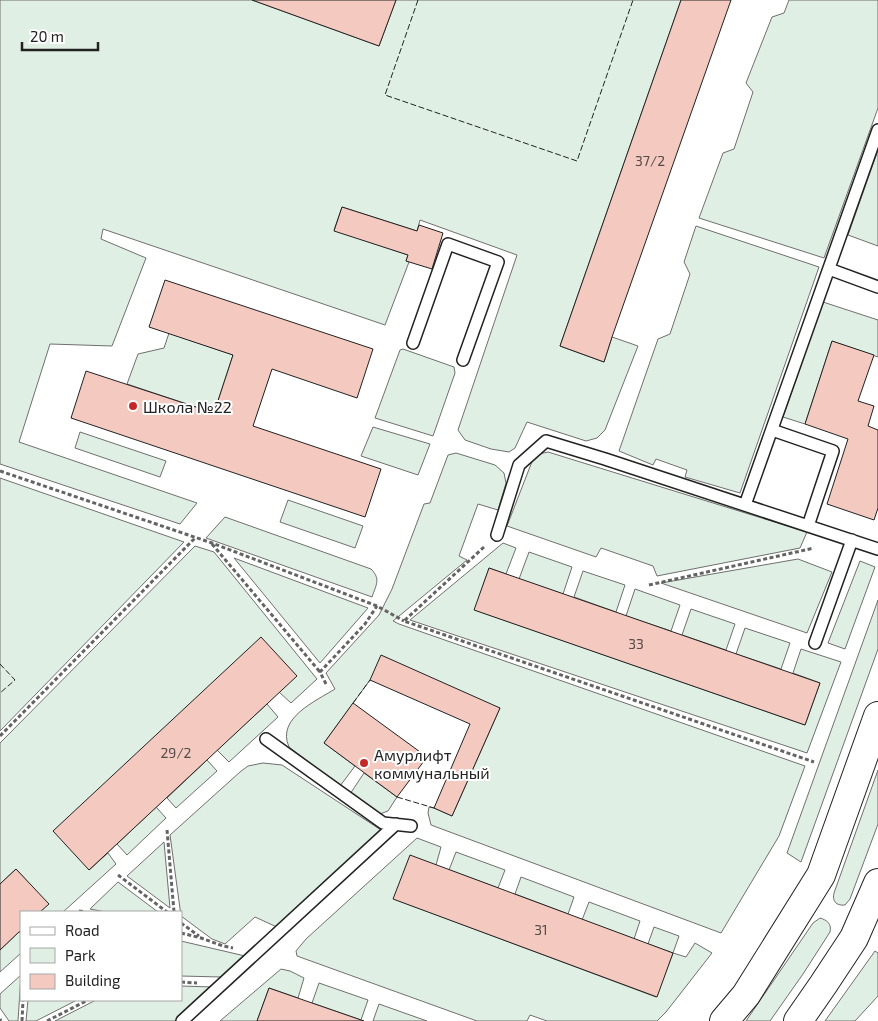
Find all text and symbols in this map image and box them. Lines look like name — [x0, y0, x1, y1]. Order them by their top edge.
scale bar — [22, 20, 99, 52]
text: 20 m — [30, 27, 64, 45]
house number: 37/2 — [635, 152, 665, 169]
place label: Школа №22 — [143, 397, 232, 416]
marker: Школа №22 — [127, 400, 139, 412]
house number: 33 — [628, 635, 644, 652]
house number: 29/2 — [161, 744, 192, 761]
place label: Амурлифт коммунальный — [374, 745, 490, 783]
marker: Амурлифт коммунальный — [358, 757, 370, 769]
legend — [20, 911, 182, 1001]
text: Road — [65, 921, 100, 939]
house number: 31 — [534, 921, 548, 938]
text: Park — [65, 946, 96, 964]
text: Building — [65, 971, 121, 989]

